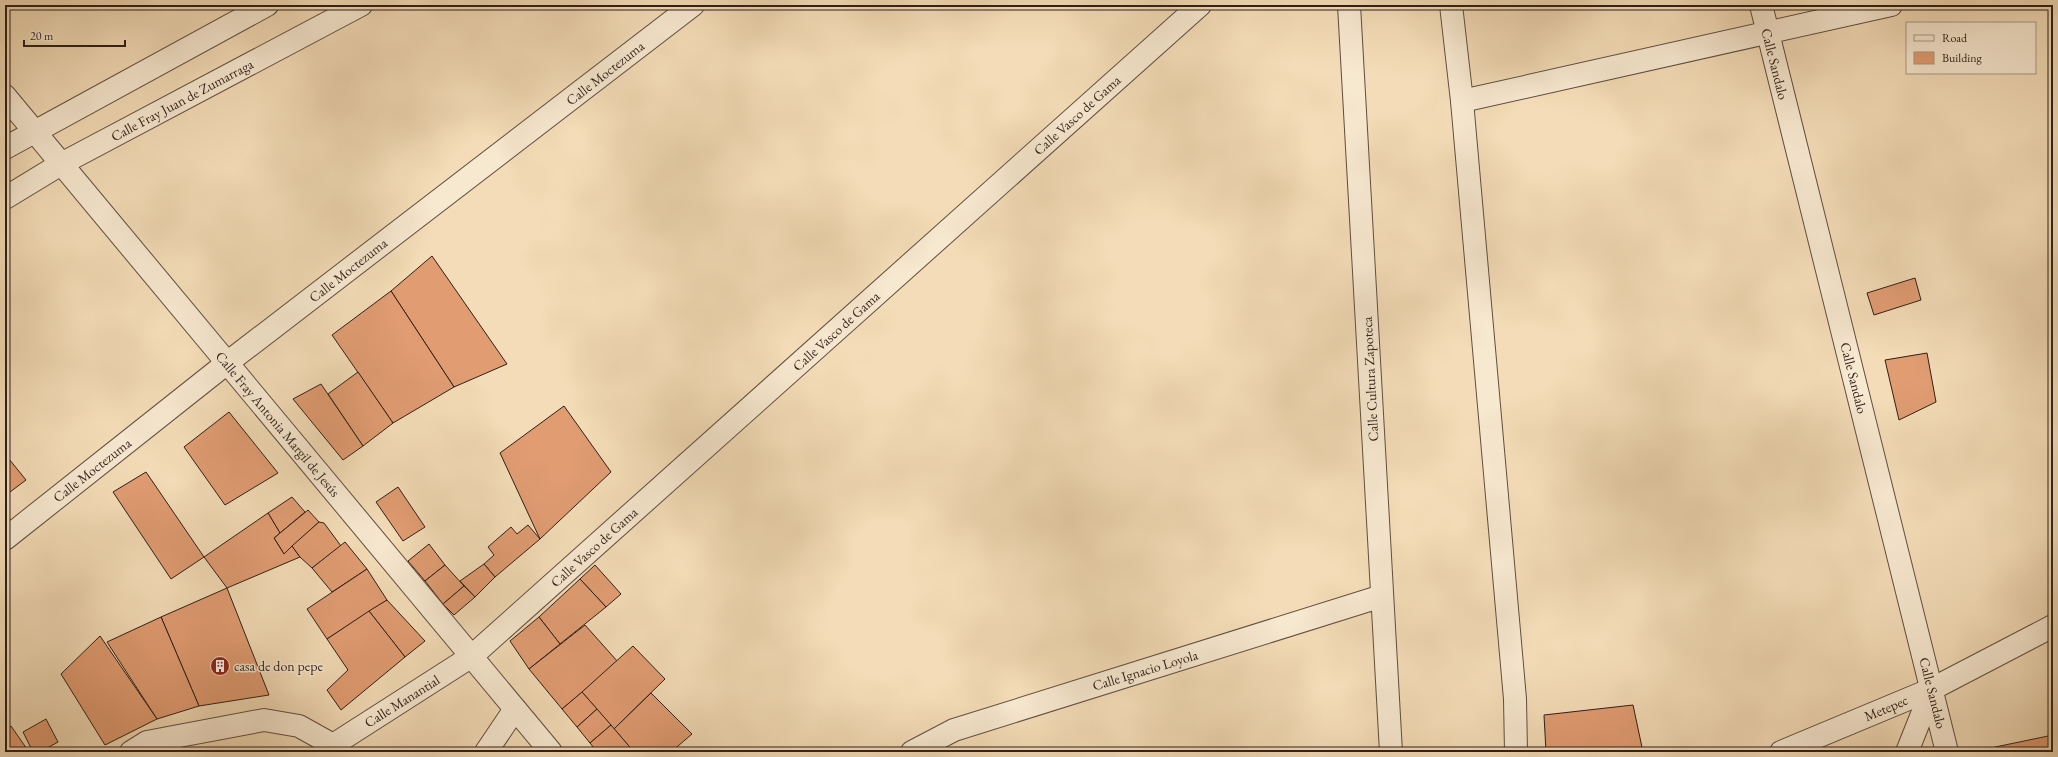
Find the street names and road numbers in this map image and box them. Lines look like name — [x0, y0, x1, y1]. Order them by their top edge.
street label: Calle Sandalo — [1757, 26, 1793, 102]
street label: Calle Moctezuma — [562, 37, 648, 109]
street label: Calle Fray Juan de Zumarraga — [108, 55, 257, 145]
street label: Calle Vasco de Gama — [1030, 71, 1125, 159]
street label: Calle Moctezuma — [305, 234, 391, 306]
street label: Calle Vasco de Gama — [789, 287, 884, 375]
street label: Calle Cultura Zapoteca — [1358, 316, 1382, 442]
street label: Calle Sandalo — [1836, 340, 1872, 416]
street label: Calle Fray Antonia Margil de Jesús — [212, 348, 345, 501]
street label: Calle Moctezuma — [49, 434, 135, 506]
street label: Calle Vasco de Gama — [547, 503, 642, 591]
street label: Calle Ignacio Loyola — [1090, 645, 1200, 695]
street label: Calle Sandalo — [1915, 655, 1951, 731]
street label: Calle Manantial — [361, 670, 444, 731]
street label: Metepec — [1861, 691, 1911, 725]

